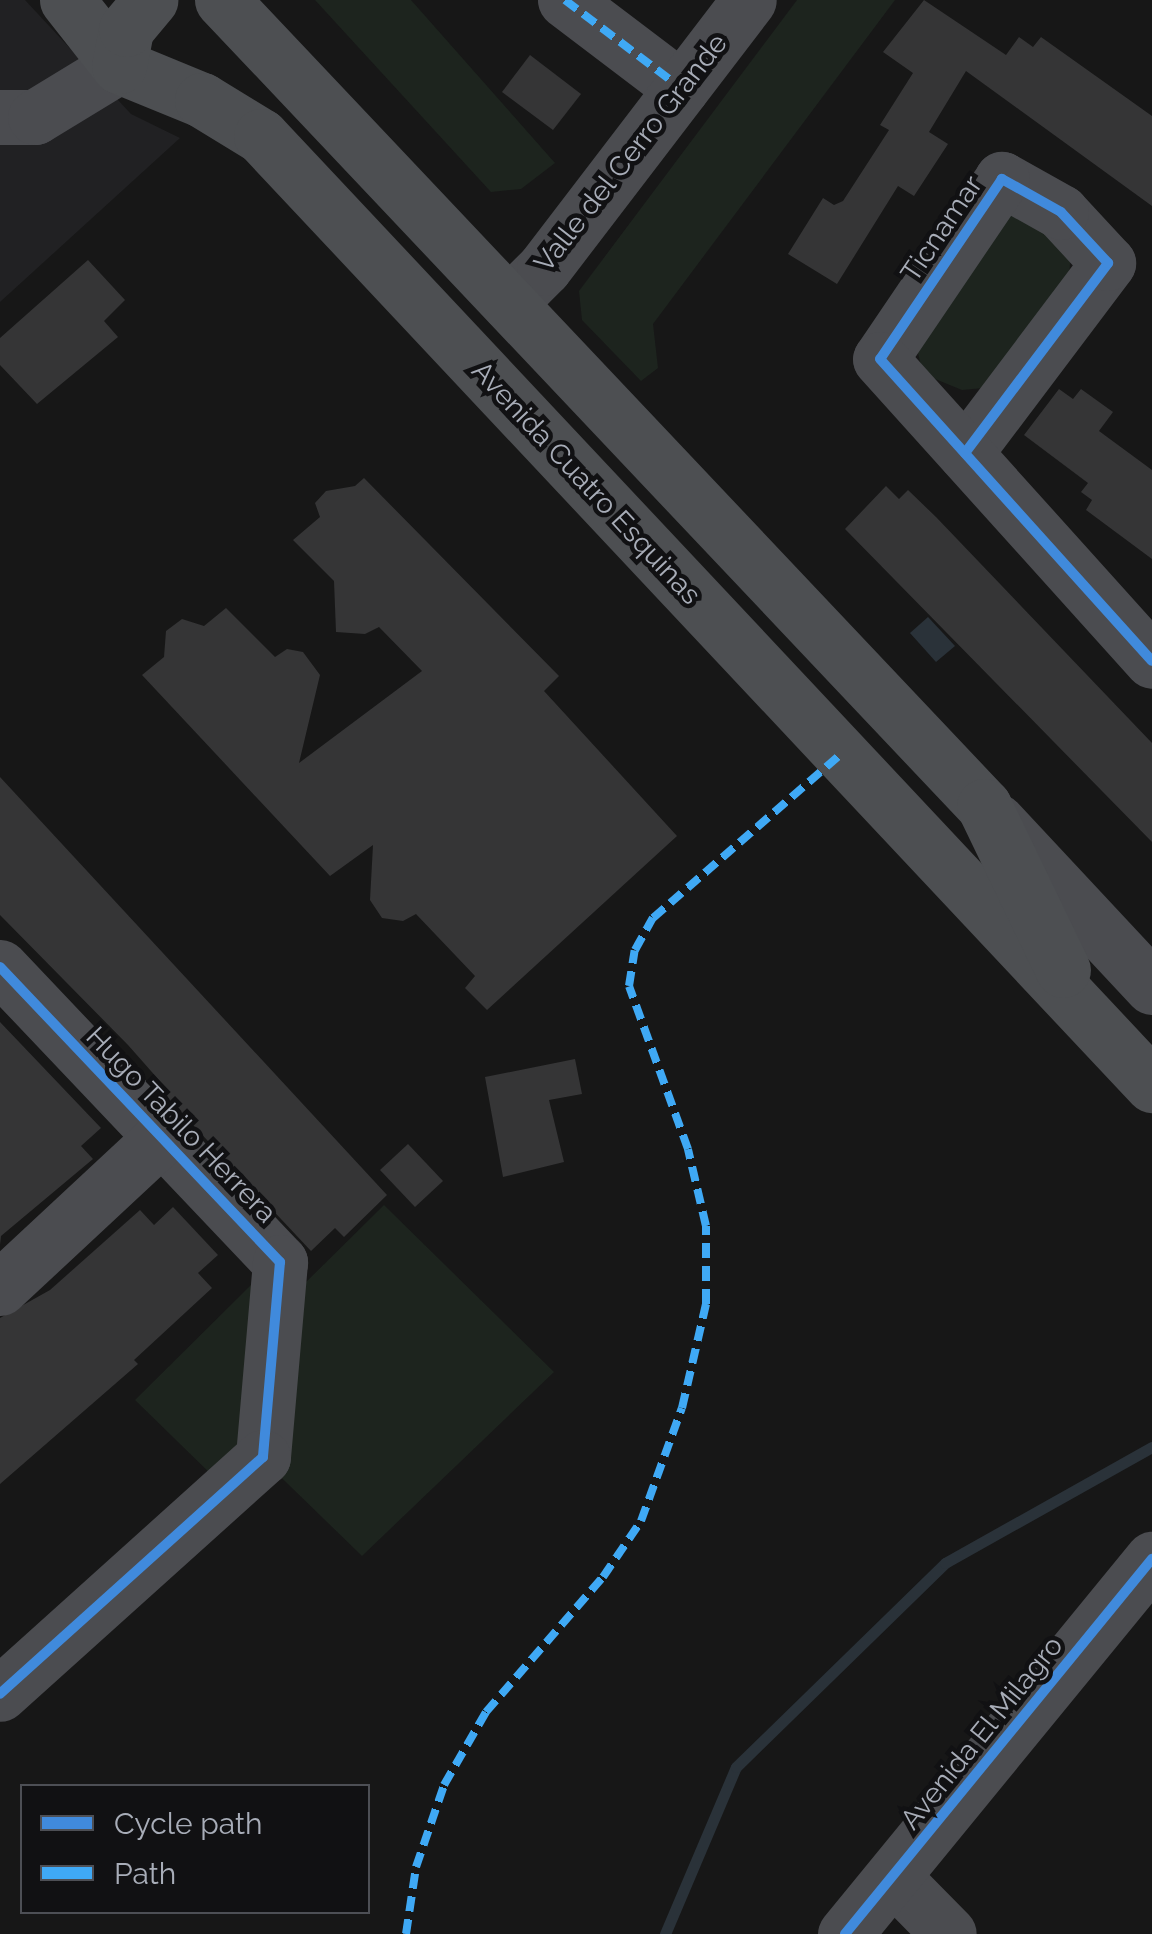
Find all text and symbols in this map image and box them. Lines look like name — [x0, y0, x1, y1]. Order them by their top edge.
street label: Valle del Cerro Grande — [527, 27, 735, 279]
street label: Ticnamar — [894, 169, 990, 289]
street label: Avenida Cuatro Esquinas — [464, 354, 708, 612]
street label: Hugo Tabilo Herrera — [79, 1020, 283, 1230]
street label: Avenida El Milagro — [893, 1629, 1071, 1837]
legend — [20, 1784, 370, 1914]
text: Cycle path — [114, 1806, 262, 1841]
text: Path — [114, 1856, 176, 1891]

